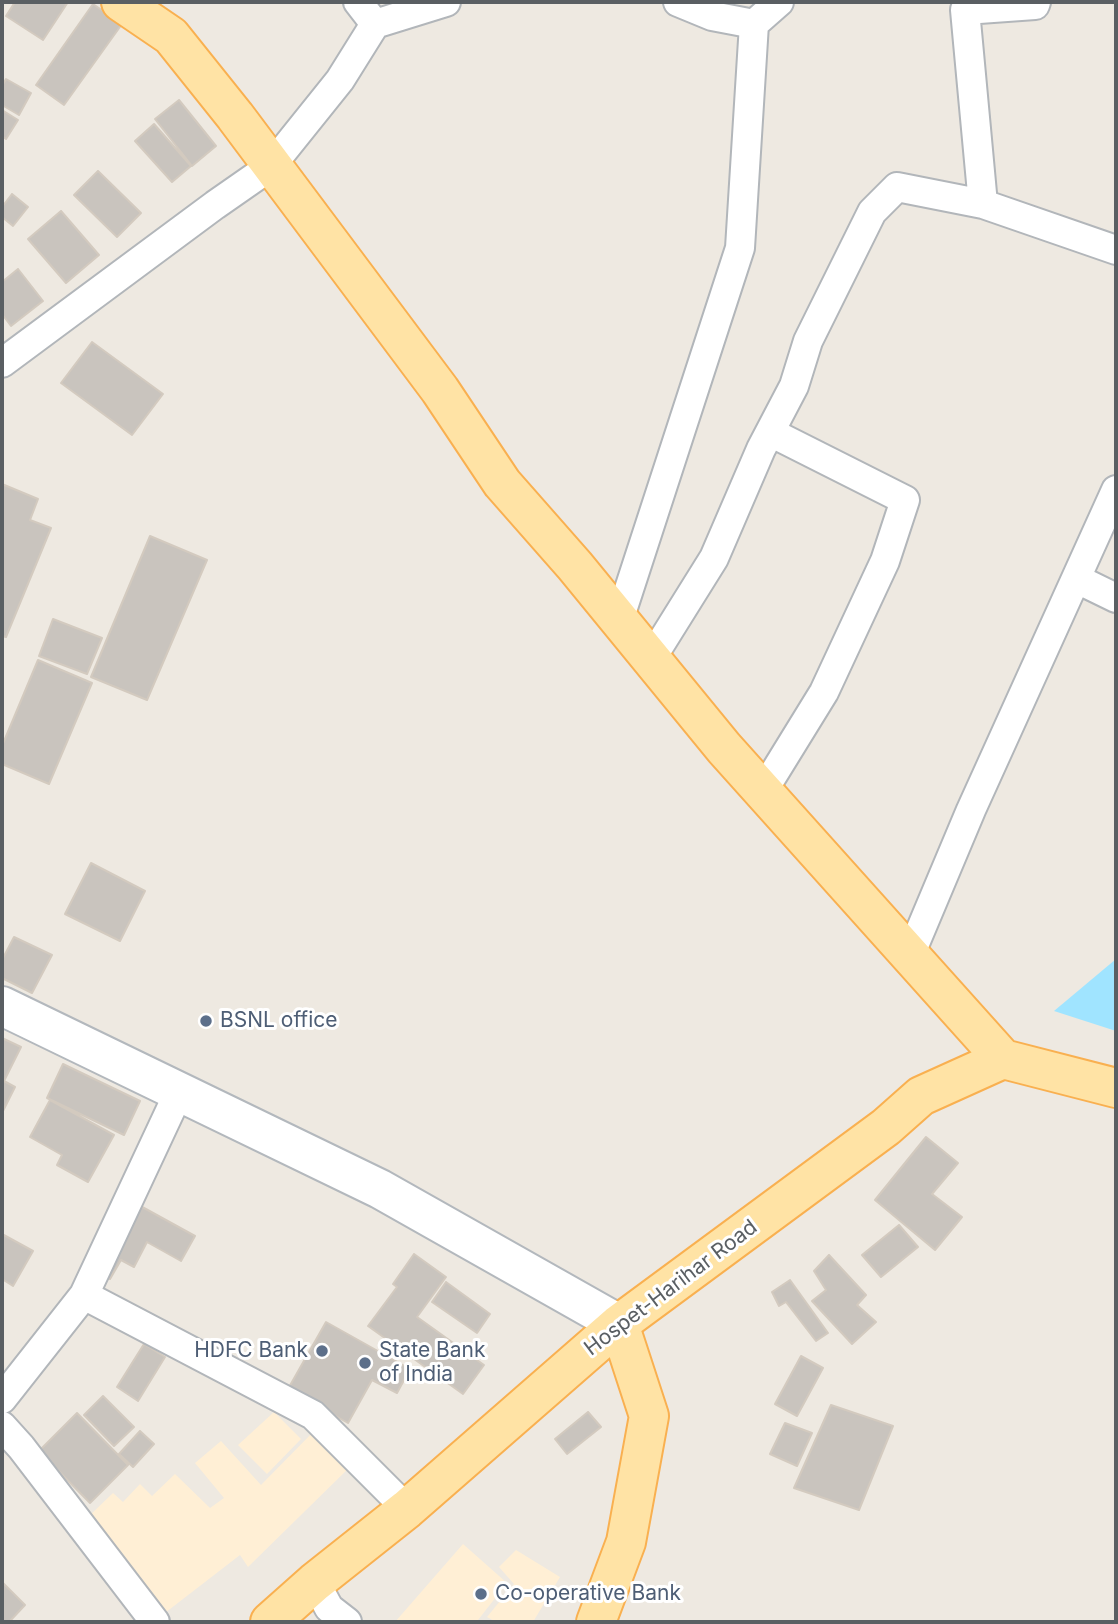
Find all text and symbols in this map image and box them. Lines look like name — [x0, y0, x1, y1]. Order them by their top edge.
place label: BSNL office — [220, 1008, 337, 1034]
marker: BSNL office — [198, 1013, 214, 1029]
street label: Hospet-Harihar Road — [580, 1215, 762, 1361]
place label: HDFC Bank — [194, 1338, 308, 1364]
place label: State Bank of India — [379, 1338, 486, 1388]
marker: HDFC Bank — [314, 1343, 330, 1359]
marker: State Bank of India — [357, 1355, 373, 1371]
place label: Co-operative Bank — [495, 1581, 681, 1607]
marker: Co-operative Bank — [473, 1586, 489, 1602]

